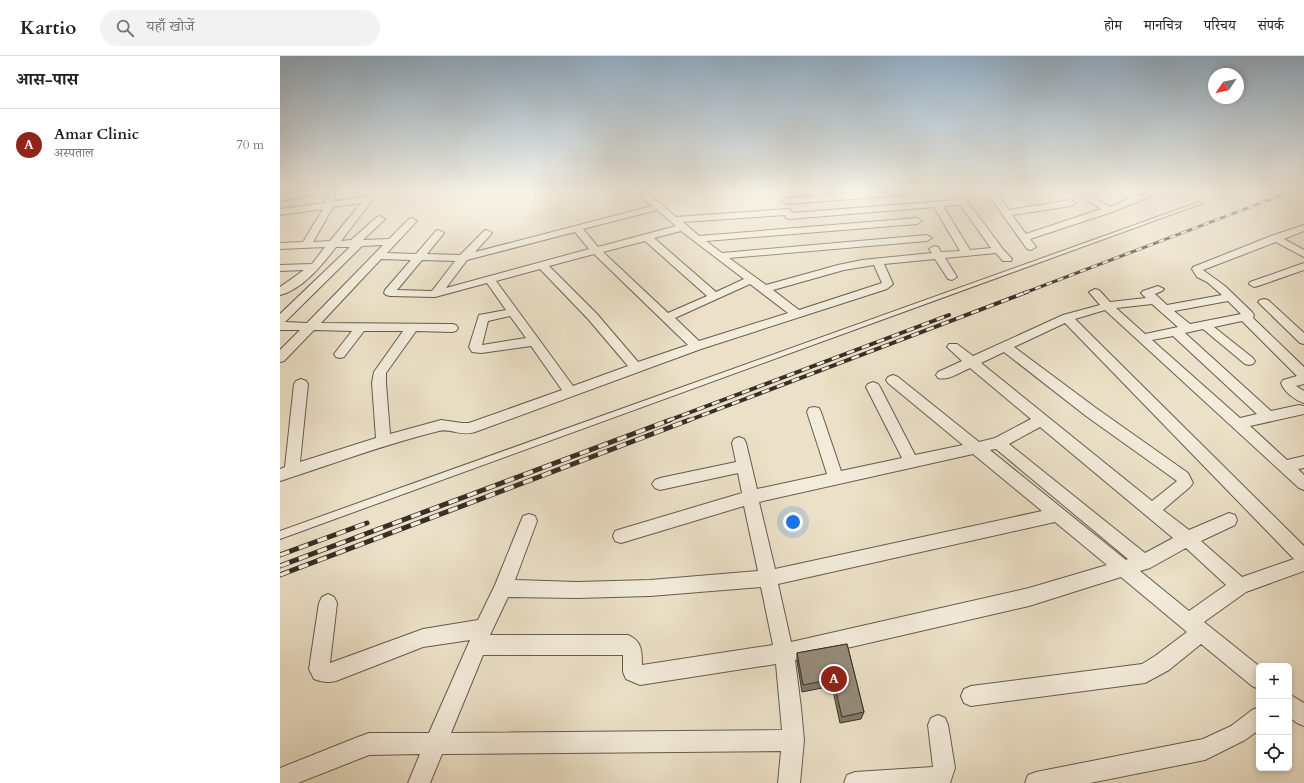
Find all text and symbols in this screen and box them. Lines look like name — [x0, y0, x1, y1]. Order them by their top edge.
search box — [100, 10, 380, 46]
text: Kartio — [20, 15, 76, 41]
text: यहाँ खोजें — [146, 16, 194, 36]
text: होम — [1104, 16, 1122, 35]
text: मानचित्र — [1144, 16, 1182, 35]
text: परिचय — [1204, 16, 1236, 35]
text: संपर्क — [1258, 16, 1284, 35]
icon: search — [114, 17, 136, 39]
text: आस-पास — [16, 68, 78, 91]
north arrow — [1208, 68, 1244, 104]
text: Amar Clinic — [54, 124, 139, 144]
text: A — [24, 136, 34, 154]
text: 70 m — [236, 136, 264, 154]
text: अस्पताल — [54, 144, 94, 162]
your location — [783, 512, 803, 532]
map controls — [1256, 663, 1292, 771]
button: + — [1256, 663, 1292, 699]
pin: A — [821, 664, 847, 694]
button: − — [1256, 699, 1292, 735]
button: locate — [1256, 735, 1292, 771]

